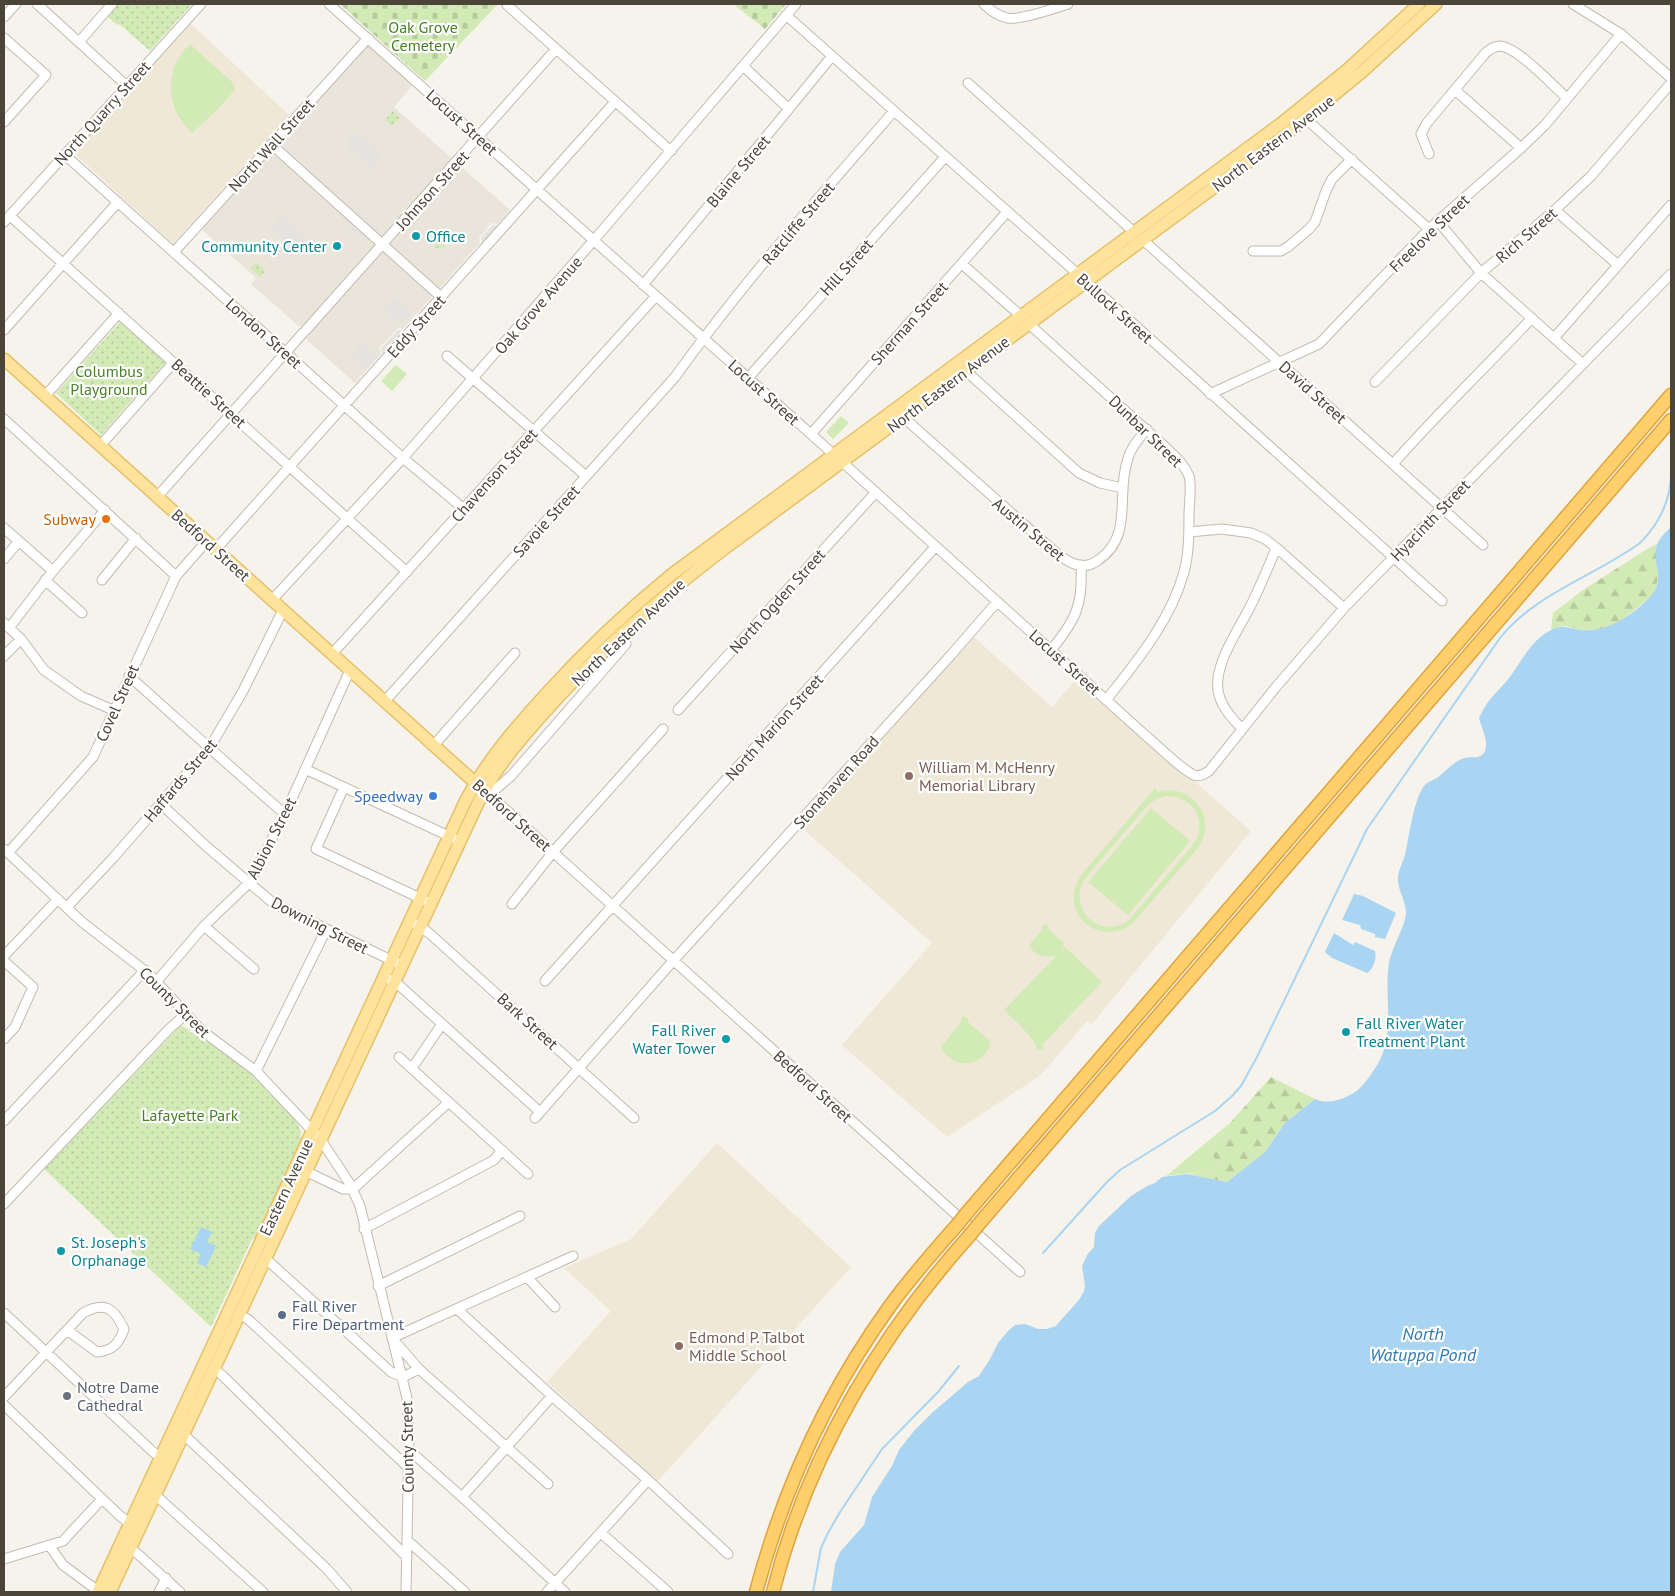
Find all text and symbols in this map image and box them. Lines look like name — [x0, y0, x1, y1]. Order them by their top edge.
park label: Oak Grove Cemetery — [388, 17, 458, 55]
street label: North Quarry Street — [50, 56, 155, 170]
street label: Locust Street — [422, 85, 502, 160]
street label: North Eastern Avenue — [1208, 90, 1338, 196]
street label: North Wall Street — [224, 94, 318, 196]
street label: Blaine Street — [702, 130, 774, 211]
street label: Johnson Street — [390, 146, 473, 235]
street label: Ratcliffe Street — [758, 177, 839, 269]
street label: Freelove Street — [1385, 189, 1474, 276]
street label: Rich Street — [1491, 203, 1561, 267]
place label: Office — [426, 226, 466, 246]
marker: Office — [410, 230, 422, 242]
street label: Hill Street — [815, 234, 877, 300]
place label: Community Center — [201, 236, 328, 256]
marker: Community Center — [331, 240, 343, 252]
street label: Oak Grove Avenue — [490, 252, 586, 358]
street label: Bullock Street — [1073, 269, 1158, 348]
street label: Sherman Street — [866, 277, 952, 369]
street label: Eddy Street — [383, 290, 450, 362]
street label: London Street — [222, 294, 307, 373]
street label: North Eastern Avenue — [883, 331, 1013, 437]
street label: Beattie Street — [167, 354, 251, 432]
street label: Locust Street — [724, 355, 804, 430]
street label: David Street — [1275, 356, 1351, 428]
park label: Columbus Playground — [70, 361, 148, 399]
street label: Dunbar Street — [1105, 391, 1188, 472]
street label: Chavenson Street — [447, 424, 542, 526]
street label: Hyacinth Street — [1386, 475, 1474, 565]
street label: Savoie Street — [508, 480, 584, 561]
street label: Austin Street — [989, 493, 1070, 565]
street label: Bedford Street — [168, 505, 255, 586]
place label: Subway — [43, 509, 97, 529]
marker: Subway — [100, 513, 112, 525]
street label: North Ogden Street — [725, 544, 830, 657]
street label: North Eastern Avenue — [567, 574, 689, 690]
street label: Locust Street — [1025, 625, 1105, 700]
street label: Covel Street — [91, 661, 143, 745]
street label: North Marion Street — [721, 669, 827, 784]
street label: Stonehaven Road — [789, 731, 883, 833]
street label: Haffards Street — [139, 734, 221, 826]
place label: William M. McHenry Memorial Library — [919, 757, 1055, 795]
marker: William M. McHenry Memorial Library — [903, 770, 915, 782]
street label: Bedford Street — [469, 775, 556, 856]
place label: Speedway — [354, 786, 424, 806]
marker: Speedway — [427, 790, 439, 802]
street label: Albion Street — [242, 793, 300, 882]
street label: Downing Street — [268, 892, 372, 958]
street label: County Street — [135, 962, 215, 1042]
street label: Bark Street — [493, 988, 563, 1054]
place label: Fall River Water Treatment Plant — [1356, 1013, 1466, 1051]
place label: Fall River Water Tower — [632, 1020, 717, 1058]
marker: Fall River Water Treatment Plant — [1340, 1026, 1352, 1038]
marker: Fall River Water Tower — [720, 1033, 732, 1045]
street label: Bedford Street — [770, 1046, 857, 1127]
park label: Lafayette Park — [142, 1105, 239, 1125]
street label: Eastern Avenue — [255, 1135, 317, 1239]
place label: St. Joseph's Orphanage — [71, 1232, 147, 1270]
marker: St. Joseph's Orphanage — [55, 1245, 67, 1257]
place label: Fall River Fire Department — [292, 1296, 405, 1334]
marker: Fall River Fire Department — [276, 1309, 288, 1321]
water label: North Watuppa Pond — [1370, 1322, 1477, 1366]
place label: Edmond P. Talbot Middle School — [689, 1327, 805, 1365]
marker: Edmond P. Talbot Middle School — [673, 1340, 685, 1352]
place label: Notre Dame Cathedral — [77, 1377, 159, 1415]
marker: Notre Dame Cathedral — [61, 1390, 73, 1402]
street label: County Street — [396, 1400, 418, 1493]

